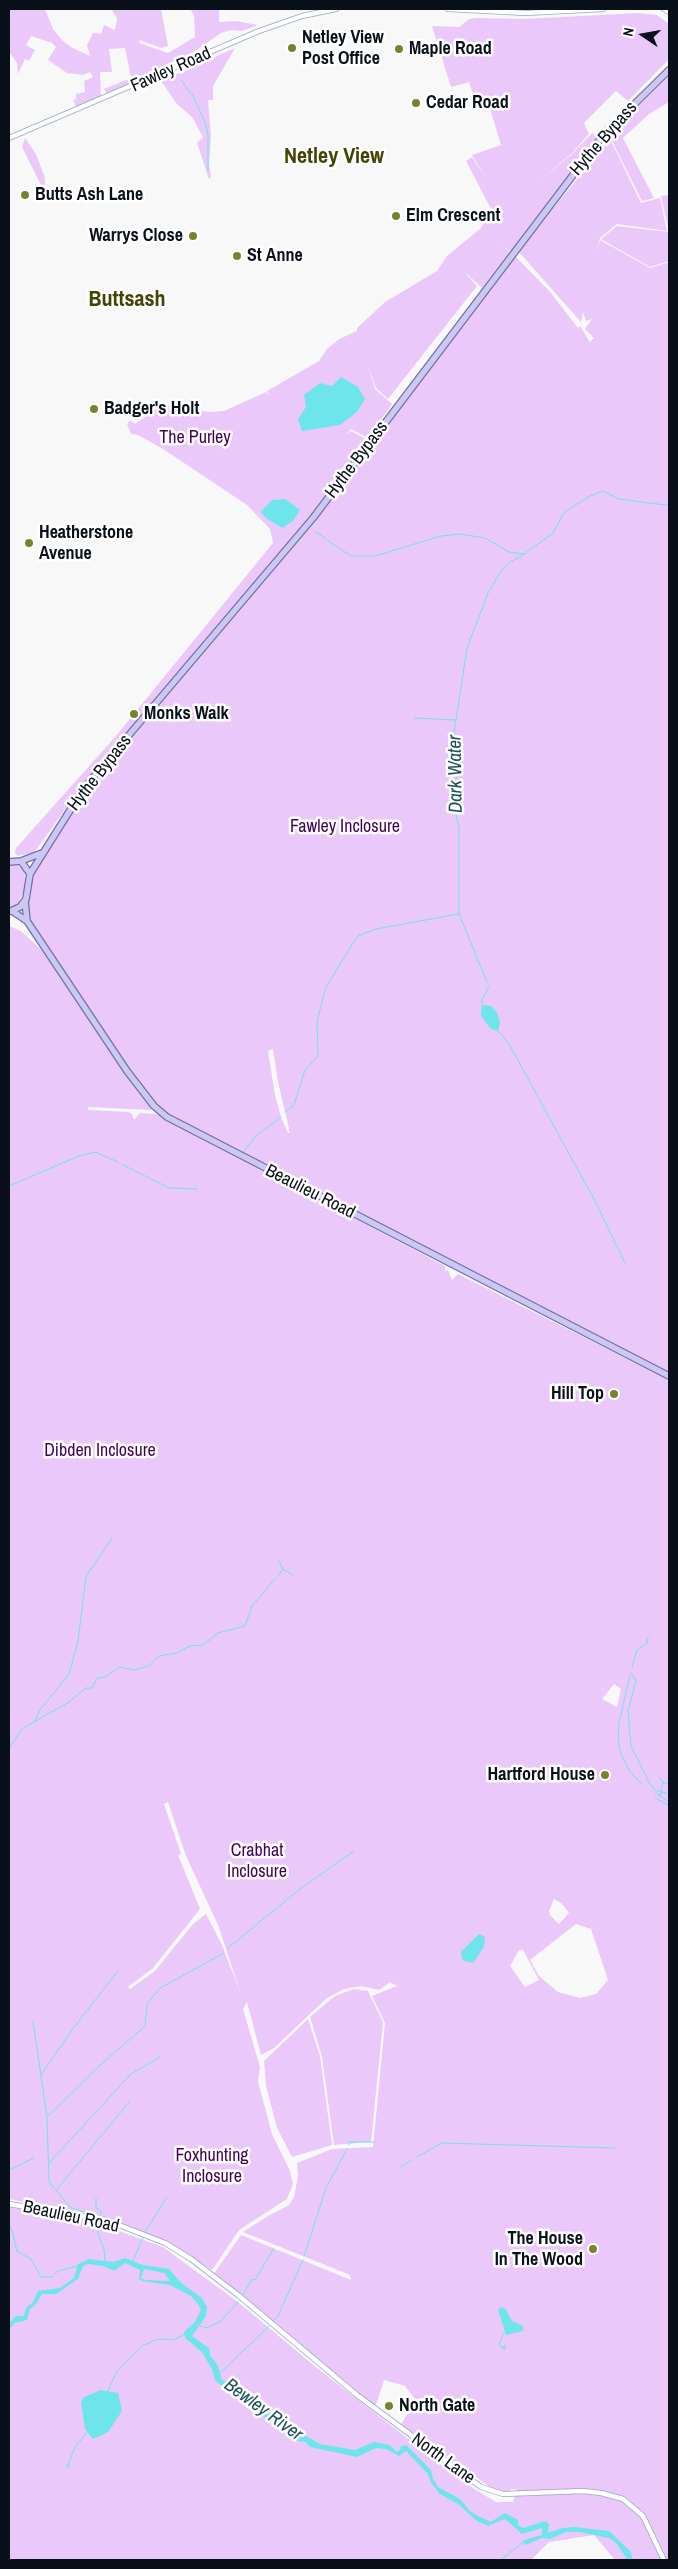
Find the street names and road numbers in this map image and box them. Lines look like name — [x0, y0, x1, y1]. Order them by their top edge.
street label: Fawley Road — [128, 43, 214, 97]
street label: Hythe Bypass — [566, 98, 642, 180]
street label: Hythe Bypass — [321, 417, 393, 503]
street label: Hythe Bypass — [63, 730, 137, 816]
street label: Beaulieu Road — [262, 1160, 358, 1224]
street label: Beaulieu Road — [21, 2196, 121, 2238]
street label: North Lane — [407, 2429, 479, 2489]

